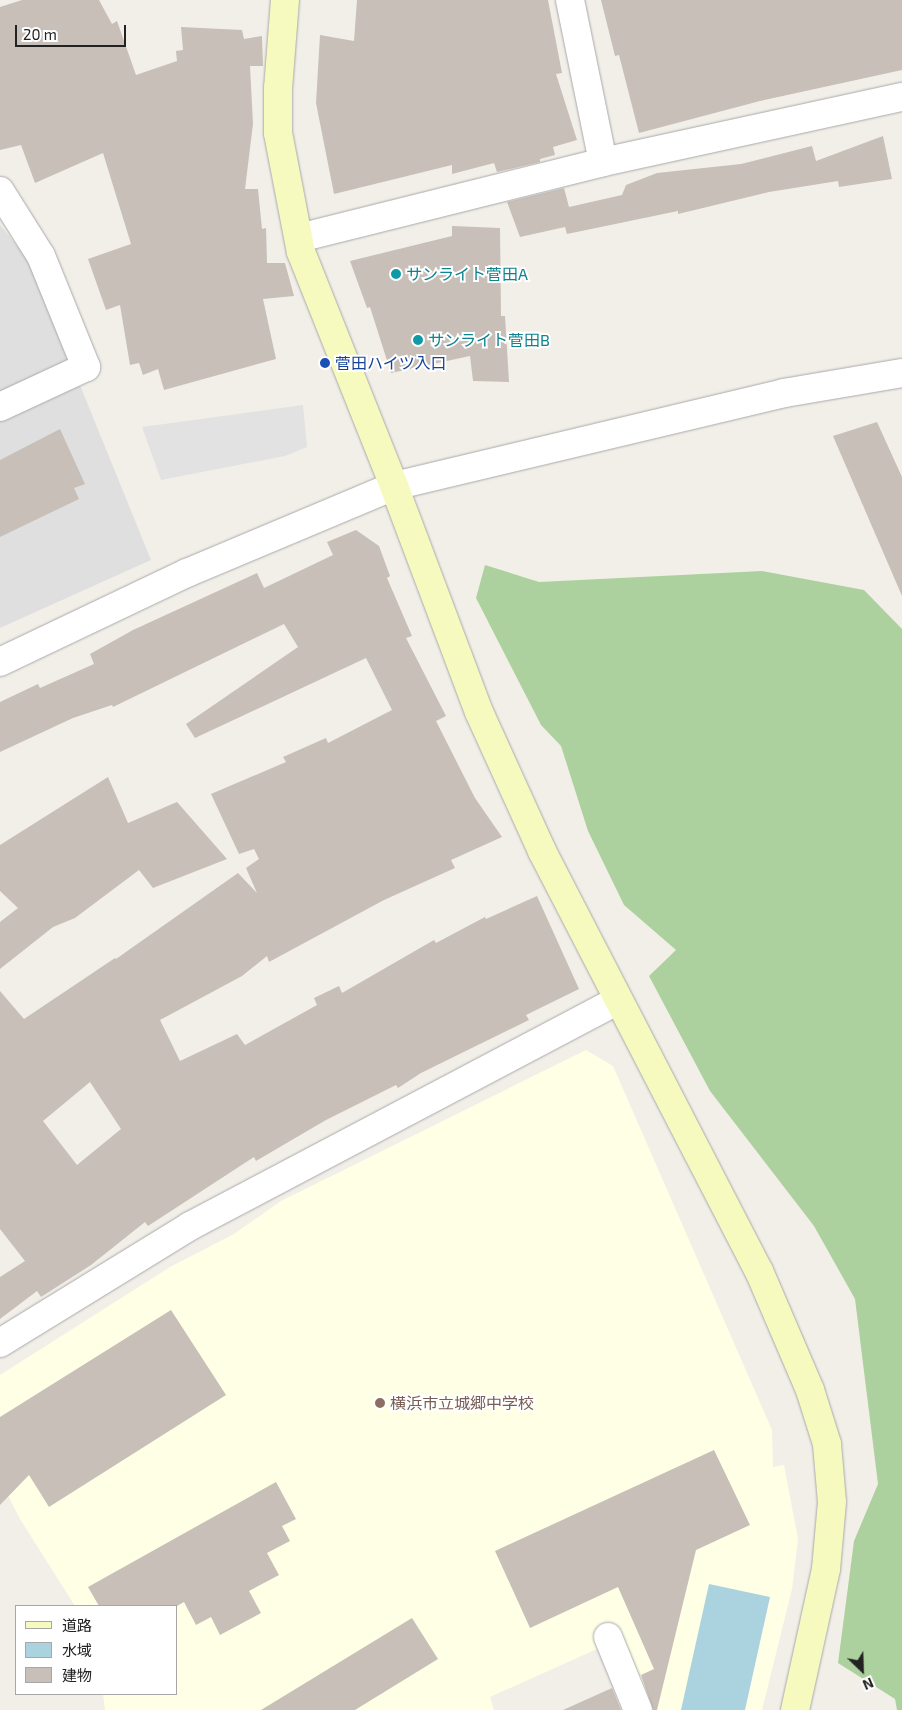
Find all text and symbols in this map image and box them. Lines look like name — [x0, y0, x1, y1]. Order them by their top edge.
scale bar — [18, 15, 129, 47]
text: 20 m — [23, 25, 57, 43]
place label: サンライト菅田A — [406, 264, 528, 284]
marker: サンライト菅田A — [390, 268, 402, 280]
place label: サンライト菅田B — [428, 330, 550, 350]
marker: サンライト菅田B — [412, 334, 424, 346]
place label: 菅田ハイツ入口 — [335, 353, 447, 373]
marker: 菅田ハイツ入口 — [319, 357, 331, 369]
place label: 横浜市立城郷中学校 — [390, 1393, 534, 1413]
marker: 横浜市立城郷中学校 — [374, 1397, 386, 1409]
legend — [15, 1605, 178, 1695]
text: 道路 — [62, 1616, 92, 1634]
text: 水域 — [62, 1641, 92, 1659]
north arrow — [837, 1645, 887, 1695]
text: 建物 — [62, 1666, 92, 1684]
text: N — [860, 1674, 876, 1694]

